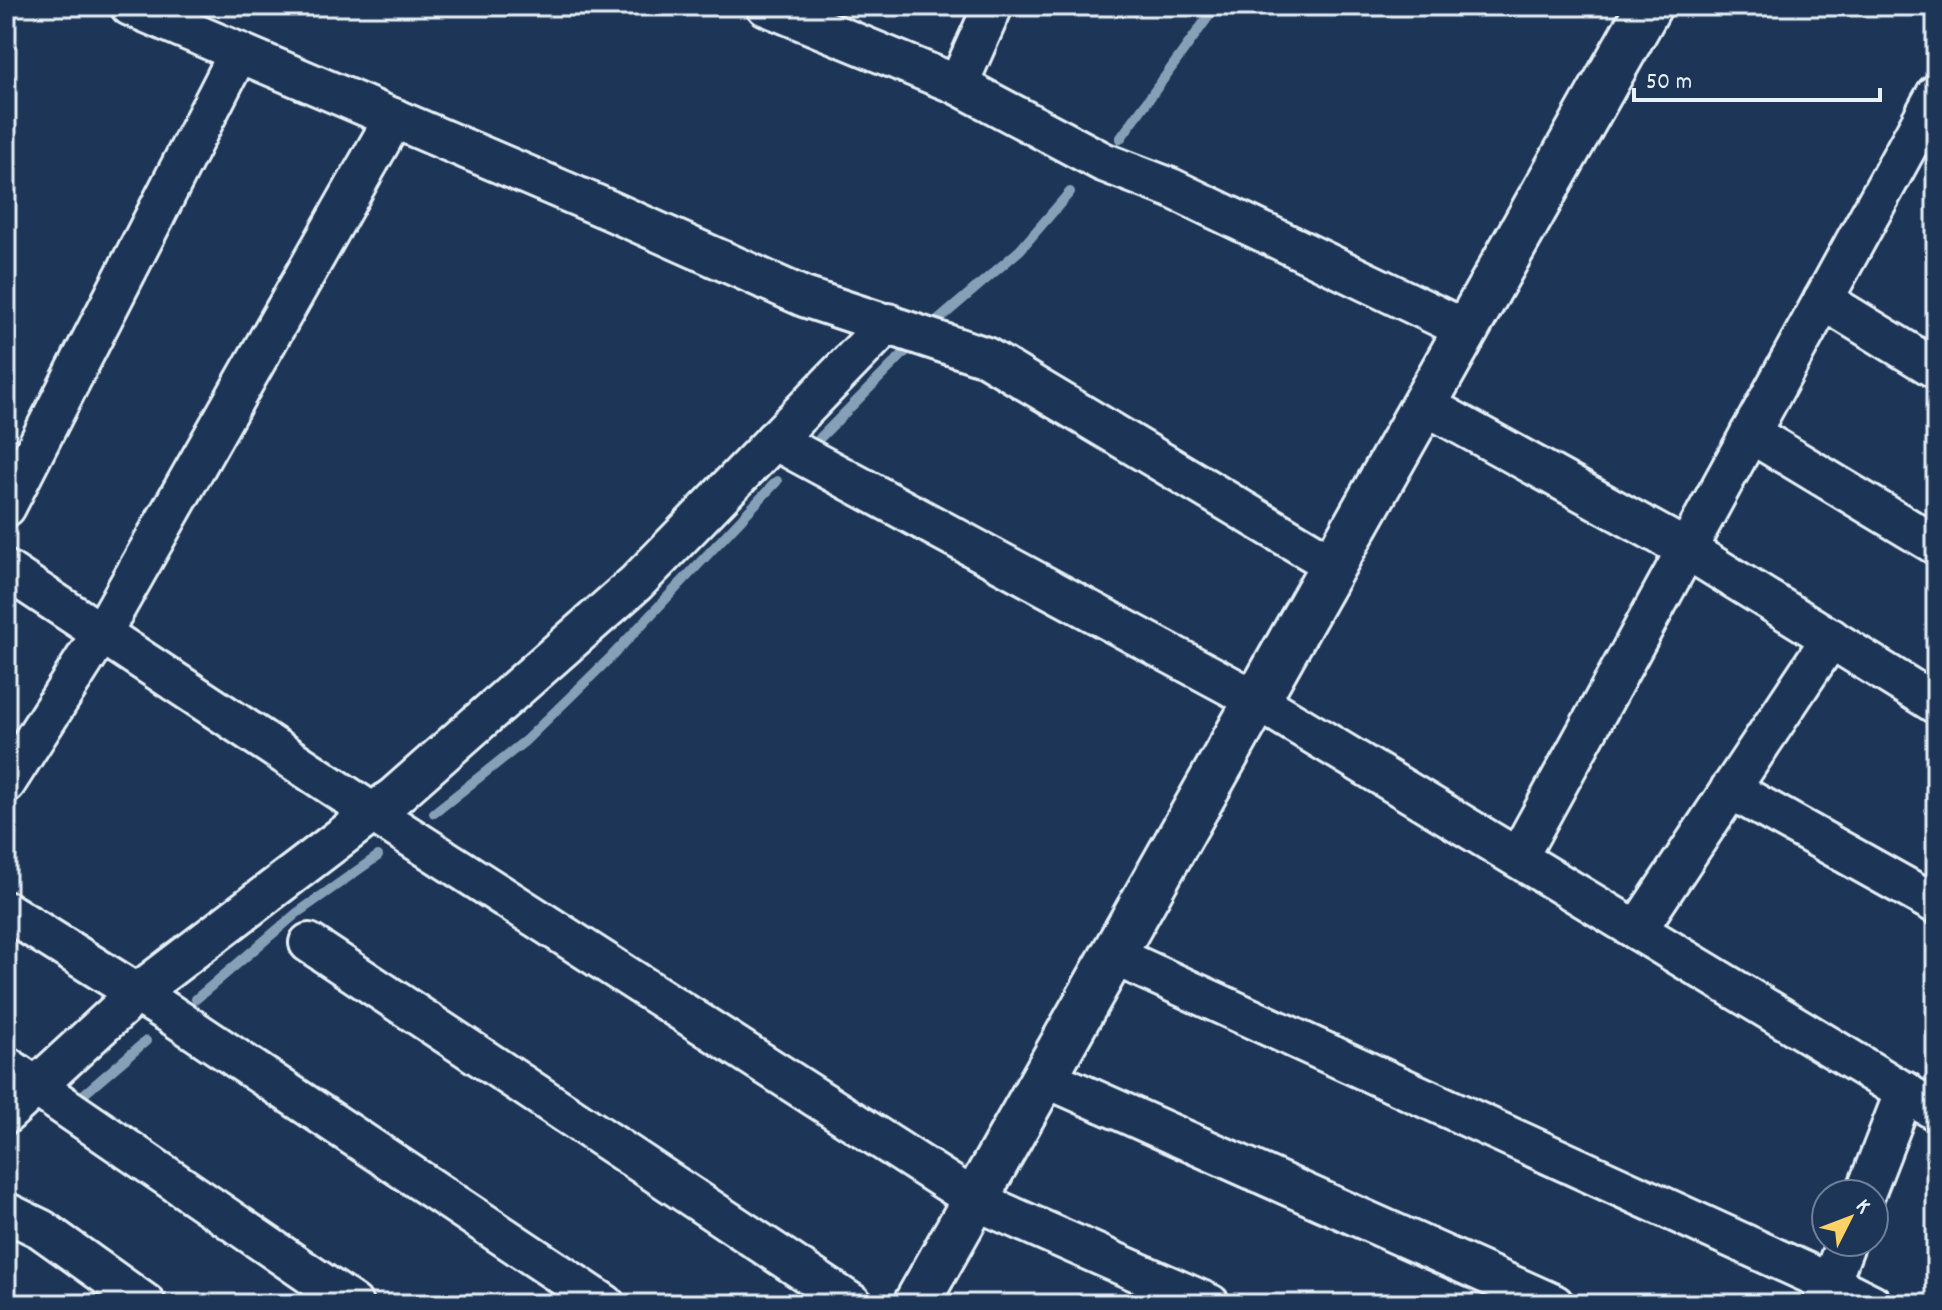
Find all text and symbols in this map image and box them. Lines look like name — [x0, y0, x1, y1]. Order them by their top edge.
scale bar — [1634, 52, 1880, 102]
text: 50 m — [1646, 66, 1692, 100]
north arrow — [1810, 1178, 1890, 1258]
text: K — [1847, 1193, 1877, 1221]

